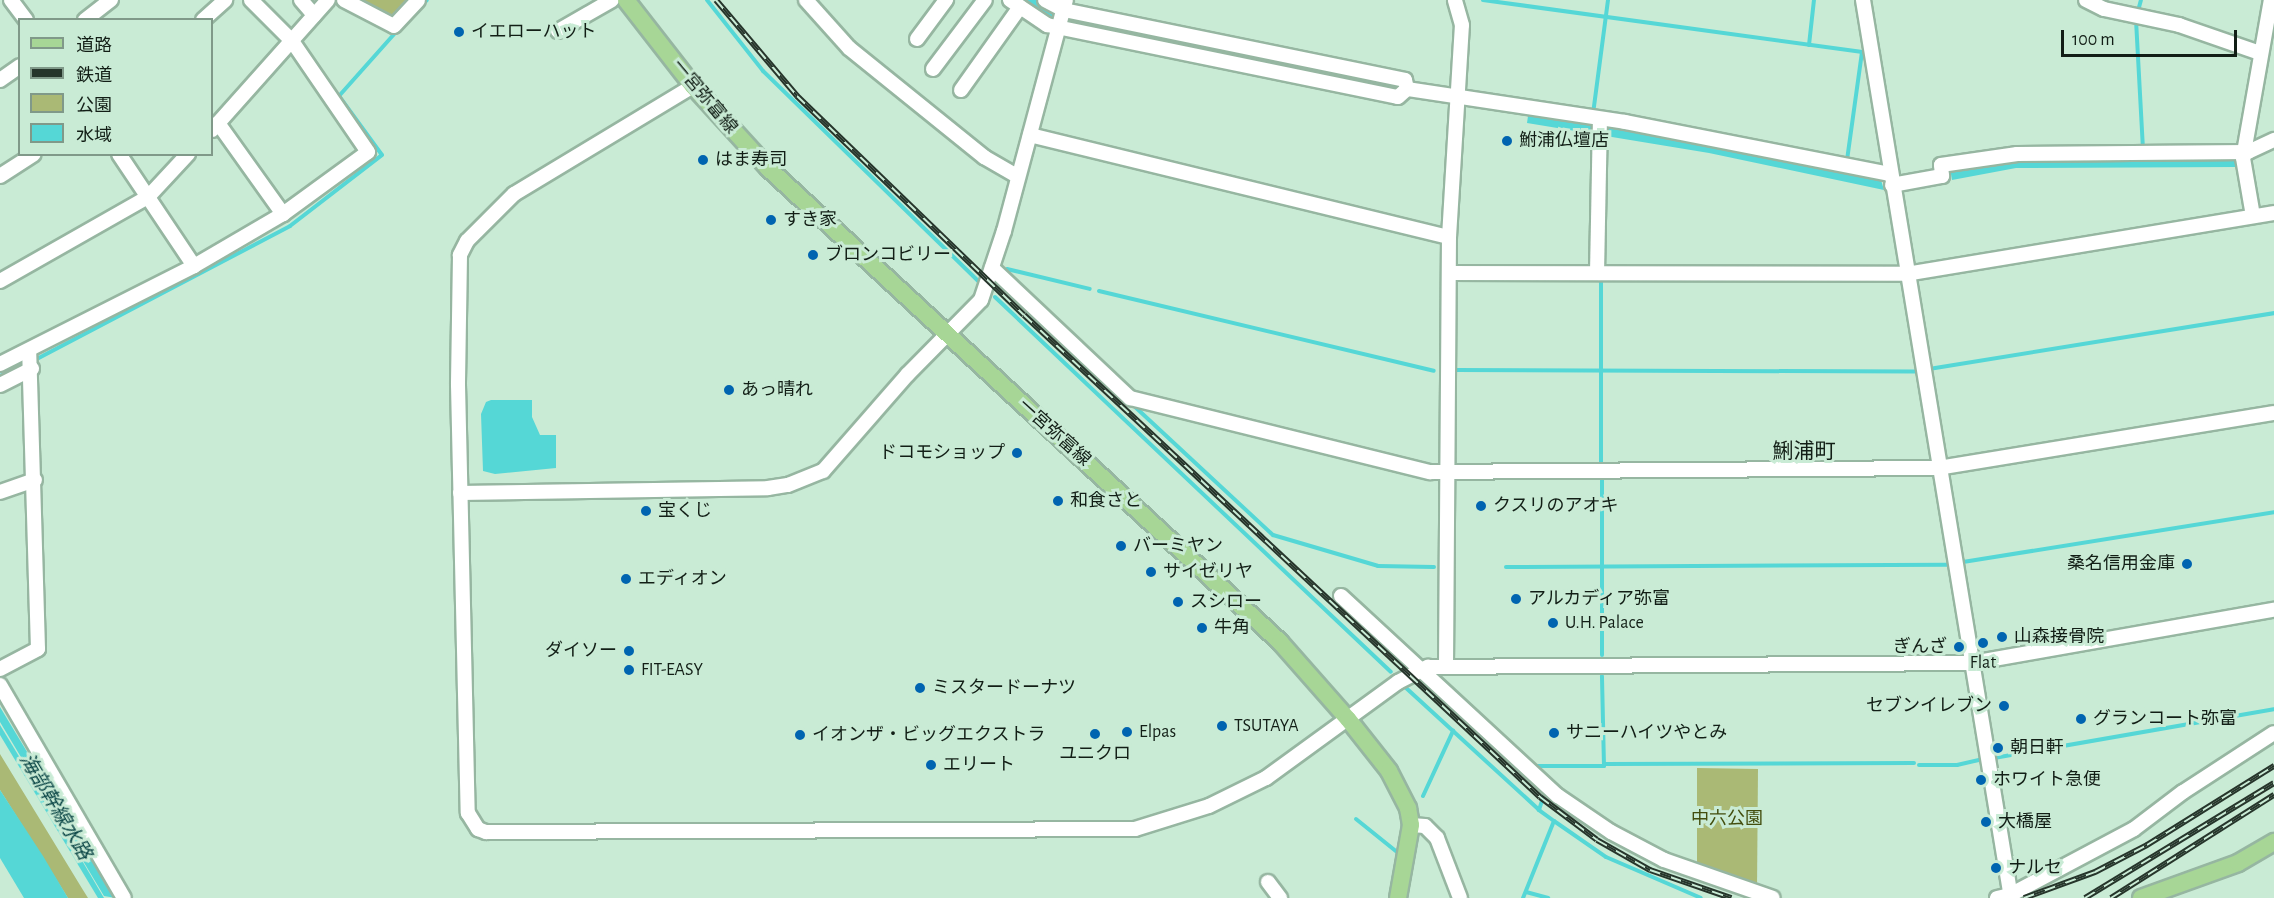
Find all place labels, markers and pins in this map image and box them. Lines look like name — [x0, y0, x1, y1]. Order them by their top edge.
place label: イエローハット — [471, 21, 597, 43]
marker: イエローハット — [452, 25, 466, 39]
place label: 鮒浦仏壇店 — [1519, 130, 1609, 152]
marker: 鮒浦仏壇店 — [1500, 134, 1514, 148]
place label: はま寿司 — [715, 149, 787, 171]
marker: はま寿司 — [696, 153, 710, 167]
place label: すき家 — [783, 209, 837, 231]
marker: すき家 — [764, 213, 778, 227]
place label: ブロンコビリー — [825, 244, 951, 266]
marker: ブロンコビリー — [806, 248, 820, 262]
place label: あっ晴れ — [741, 379, 813, 401]
marker: あっ晴れ — [722, 383, 736, 397]
place label: ドコモショップ — [879, 442, 1005, 464]
marker: ドコモショップ — [1010, 446, 1024, 460]
place label: 和食さと — [1070, 490, 1142, 512]
marker: 和食さと — [1051, 494, 1065, 508]
place label: クスリのアオキ — [1493, 495, 1619, 517]
marker: クスリのアオキ — [1474, 499, 1488, 513]
place label: 宝くじ — [658, 500, 712, 522]
marker: 宝くじ — [639, 504, 653, 518]
place label: バーミヤン — [1133, 535, 1223, 557]
marker: バーミヤン — [1114, 539, 1128, 553]
place label: 桑名信用金庫 — [2067, 553, 2175, 575]
marker: 桑名信用金庫 — [2180, 557, 2194, 571]
place label: サイゼリヤ — [1163, 561, 1253, 583]
marker: サイゼリヤ — [1144, 565, 1158, 579]
place label: エディオン — [638, 568, 728, 590]
marker: エディオン — [619, 572, 633, 586]
place label: アルカディア弥富 — [1528, 588, 1672, 610]
place label: スシロー — [1190, 591, 1262, 613]
marker: アルカディア弥富 — [1509, 592, 1523, 606]
marker: スシロー — [1171, 595, 1185, 609]
place label: U.H. Palace — [1565, 612, 1644, 634]
marker: U.H. Palace — [1546, 616, 1560, 630]
place label: 牛角 — [1214, 617, 1250, 639]
marker: 牛角 — [1195, 621, 1209, 635]
place label: 山森接骨院 — [2014, 626, 2104, 648]
marker: 山森接骨院 — [1995, 630, 2009, 644]
place label: ぎんざ — [1893, 636, 1947, 658]
marker: Flat — [1976, 636, 1990, 650]
place label: ダイソー — [545, 640, 617, 662]
marker: ぎんざ — [1952, 640, 1966, 654]
marker: ダイソー — [622, 644, 636, 658]
place label: Flat — [1970, 652, 1996, 674]
place label: FIT-EASY — [641, 659, 703, 681]
marker: FIT-EASY — [622, 663, 636, 677]
place label: ミスタードーナツ — [932, 677, 1076, 699]
marker: ミスタードーナツ — [913, 681, 927, 695]
place label: セブンイレブン — [1866, 695, 1992, 717]
marker: セブンイレブン — [1997, 699, 2011, 713]
place label: グランコート弥富 — [2093, 708, 2237, 730]
marker: グランコート弥富 — [2074, 712, 2088, 726]
place label: TSUTAYA — [1234, 715, 1299, 737]
marker: TSUTAYA — [1215, 719, 1229, 733]
place label: Elpas — [1139, 721, 1176, 743]
place label: サニーハイツやとみ — [1566, 722, 1728, 744]
place label: イオンザ・ビッグエクストラ — [812, 724, 1046, 746]
marker: Elpas — [1120, 725, 1134, 739]
marker: サニーハイツやとみ — [1547, 726, 1561, 740]
marker: ユニクロ — [1088, 727, 1102, 741]
marker: イオンザ・ビッグエクストラ — [793, 728, 807, 742]
place label: 朝日軒 — [2010, 737, 2064, 759]
marker: 朝日軒 — [1991, 741, 2005, 755]
place label: ユニクロ — [1059, 743, 1131, 765]
place label: エリート — [943, 754, 1015, 776]
marker: エリート — [924, 758, 938, 772]
place label: ホワイト急便 — [1993, 769, 2101, 791]
marker: ホワイト急便 — [1974, 773, 1988, 787]
place label: 大橋屋 — [1998, 811, 2052, 833]
marker: 大橋屋 — [1979, 815, 1993, 829]
place label: ナルセ — [2008, 857, 2062, 879]
marker: ナルセ — [1989, 861, 2003, 875]

